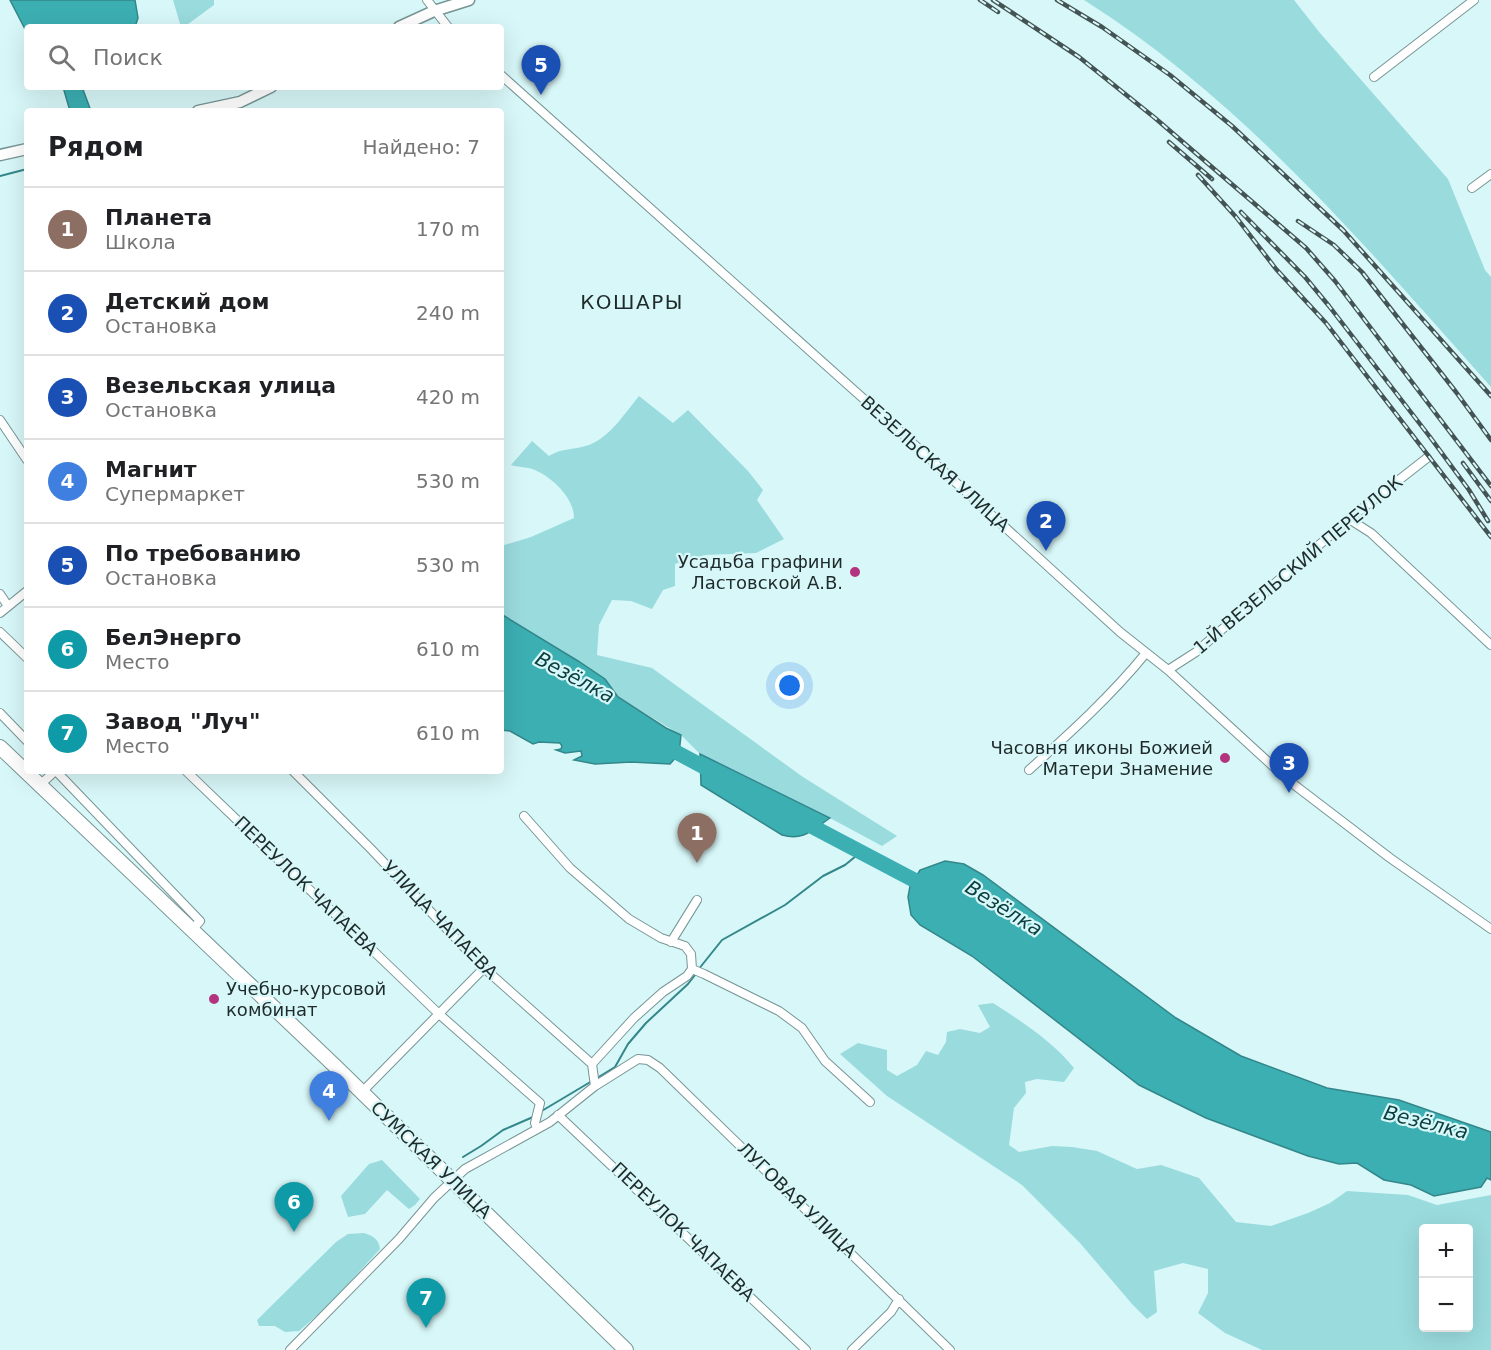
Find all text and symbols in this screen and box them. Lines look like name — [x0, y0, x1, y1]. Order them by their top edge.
search box — [24, 24, 504, 90]
icon: search — [45, 41, 78, 74]
text: Поиск — [93, 45, 163, 70]
pin: 5 — [522, 46, 560, 95]
text: Рядом — [48, 132, 144, 162]
text: Найдено: 7 — [362, 135, 480, 159]
text: Планета — [105, 205, 212, 230]
text: 1 — [61, 217, 74, 241]
text: 170 m — [416, 217, 480, 241]
text: Школа — [105, 230, 176, 254]
text: Детский дом — [105, 289, 270, 314]
district label: КОШАРЫ — [580, 290, 684, 314]
text: 2 — [61, 301, 74, 325]
text: 240 m — [416, 301, 480, 325]
text: Остановка — [105, 314, 217, 338]
text: Везельская улица — [105, 373, 336, 398]
text: 3 — [61, 385, 74, 409]
text: 420 m — [416, 385, 480, 409]
street label: ВЕЗЕЛЬСКАЯ УЛИЦА — [857, 391, 1014, 536]
text: Остановка — [105, 398, 217, 422]
text: Магнит — [105, 457, 197, 482]
text: 4 — [61, 469, 74, 493]
text: 530 m — [416, 469, 480, 493]
street label: 1-Й ВЕЗЕЛЬСКИЙ ПЕРЕУЛОК — [1189, 471, 1407, 658]
text: Супермаркет — [105, 482, 245, 506]
pin: 2 — [1026, 502, 1066, 551]
text: По требованию — [105, 541, 301, 566]
place label: Усадьба графини Ластовской А.В. — [678, 551, 843, 593]
text: 5 — [61, 553, 74, 577]
text: 530 m — [416, 553, 480, 577]
marker: Усадьба графини Ластовской А.В. — [848, 565, 862, 579]
text: Остановка — [105, 566, 217, 590]
text: БелЭнерго — [105, 625, 241, 650]
text: 6 — [61, 637, 74, 661]
text: 610 m — [416, 637, 480, 661]
water label: Везёлка — [531, 646, 619, 708]
text: Место — [105, 650, 169, 674]
your location — [775, 671, 804, 700]
text: Завод "Луч" — [105, 709, 261, 734]
text: 7 — [61, 721, 74, 745]
text: 610 m — [416, 721, 480, 745]
text: Место — [105, 734, 169, 758]
place label: Часовня иконы Божией Матери Знамение — [990, 737, 1213, 779]
pin: 3 — [1270, 744, 1308, 793]
marker: Часовня иконы Божией Матери Знамение — [1218, 751, 1232, 765]
street label: ПЕРЕУЛОК ЧАПАЕВА — [230, 812, 383, 960]
pin: 1 — [678, 814, 716, 863]
street label: УЛИЦА ЧАПАЕВА — [378, 856, 503, 984]
water label: Везёлка — [961, 875, 1047, 941]
place label: Учебно-курсовой комбинат — [226, 978, 386, 1020]
marker: Учебно-курсовой комбинат — [207, 992, 221, 1006]
pin: 4 — [310, 1072, 348, 1121]
street label: СУМСКАЯ УЛИЦА — [367, 1097, 496, 1223]
water label: Везёлка — [1381, 1100, 1471, 1144]
street label: ЛУГОВАЯ УЛИЦА — [734, 1138, 862, 1262]
street label: ПЕРЕУЛОК ЧАПАЕВА — [607, 1158, 760, 1306]
pin: 6 — [274, 1182, 314, 1232]
map controls — [1419, 1224, 1473, 1332]
button: + — [1419, 1224, 1473, 1278]
pin: 7 — [406, 1278, 446, 1328]
button: − — [1419, 1278, 1473, 1332]

